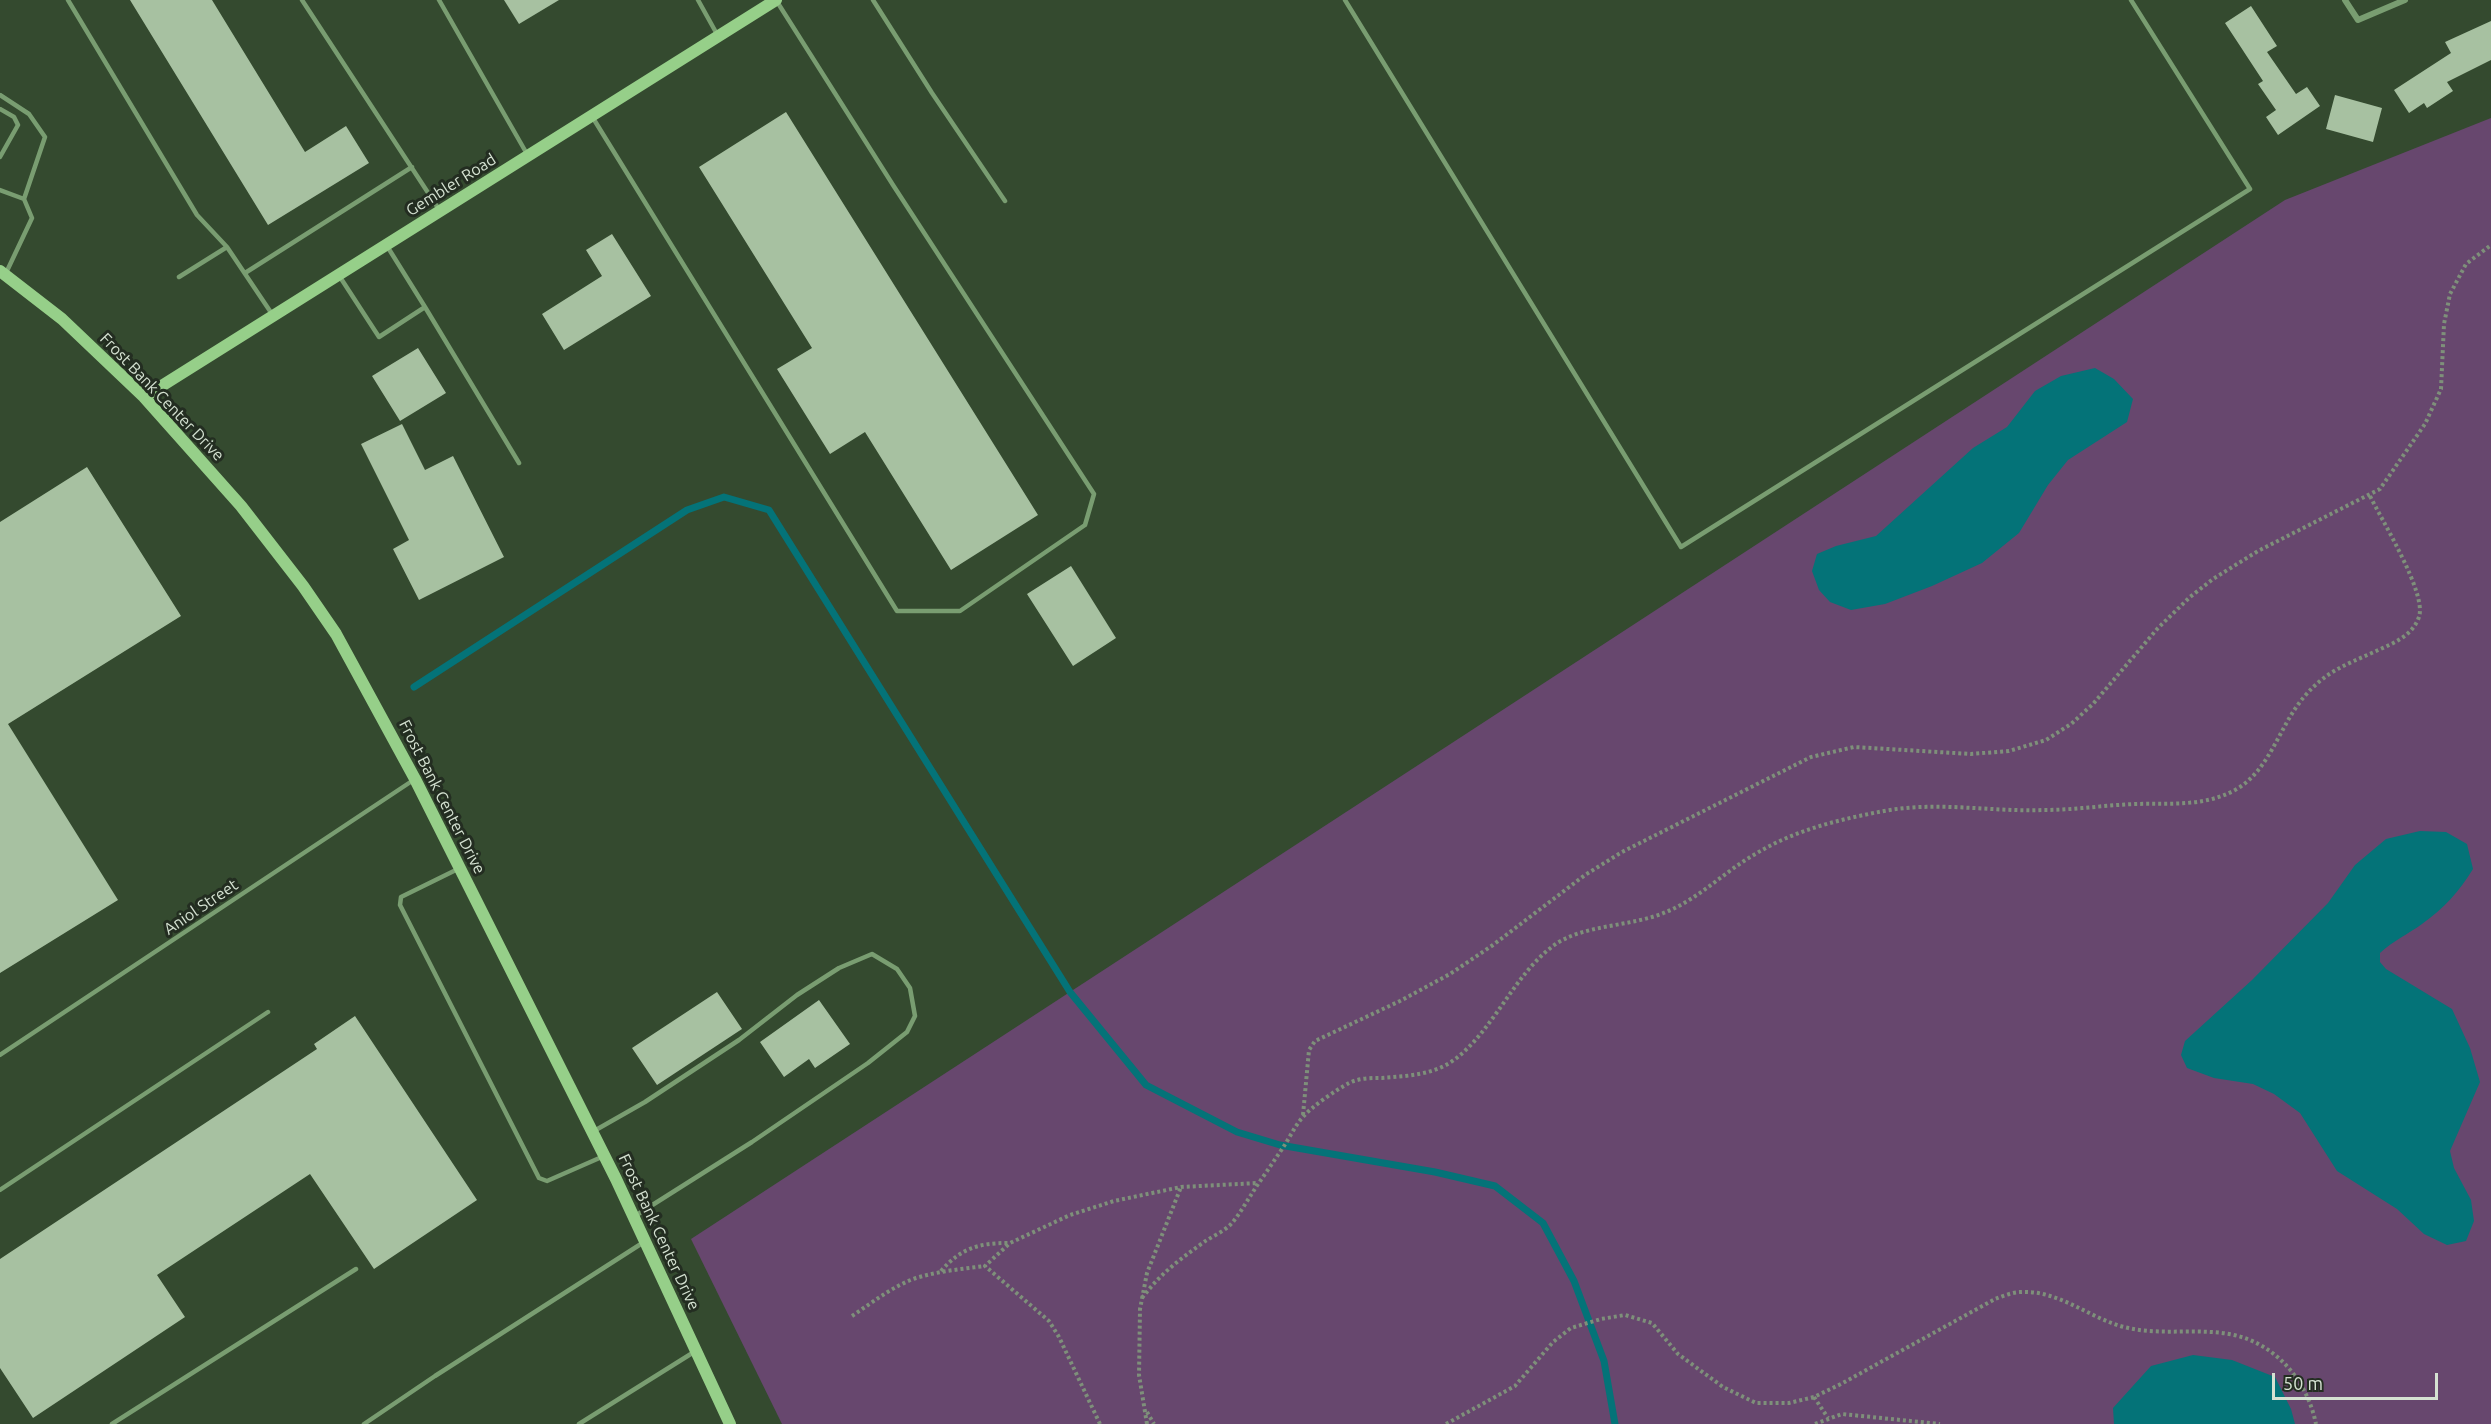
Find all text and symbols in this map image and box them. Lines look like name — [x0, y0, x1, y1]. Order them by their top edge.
street label: Gembler Road — [403, 150, 499, 220]
street label: Frost Bank Center Drive — [96, 329, 228, 465]
street label: Frost Bank Center Drive — [395, 717, 489, 877]
street label: Aniol Street — [160, 875, 242, 939]
street label: Frost Bank Center Drive — [614, 1151, 704, 1313]
scale bar — [2275, 1361, 2442, 1399]
text: 50 m — [2283, 1373, 2323, 1393]

